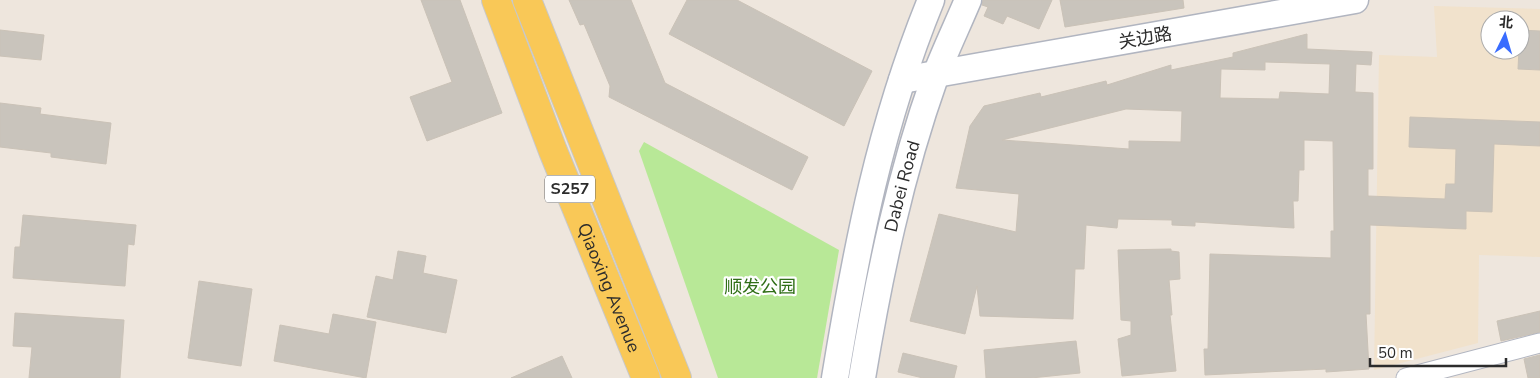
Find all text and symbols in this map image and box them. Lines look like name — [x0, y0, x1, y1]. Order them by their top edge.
north arrow — [1480, 10, 1530, 60]
text: 北 — [1498, 12, 1514, 33]
street label: 关边路 — [1116, 21, 1174, 55]
street label: Dabei Road — [879, 138, 926, 234]
road number: S257 — [545, 175, 595, 202]
street label: Qiaoxing Avenue — [572, 219, 646, 356]
park label: 顺发公园 — [724, 275, 796, 299]
scale bar — [1370, 336, 1506, 368]
text: 50 m — [1378, 343, 1413, 363]

